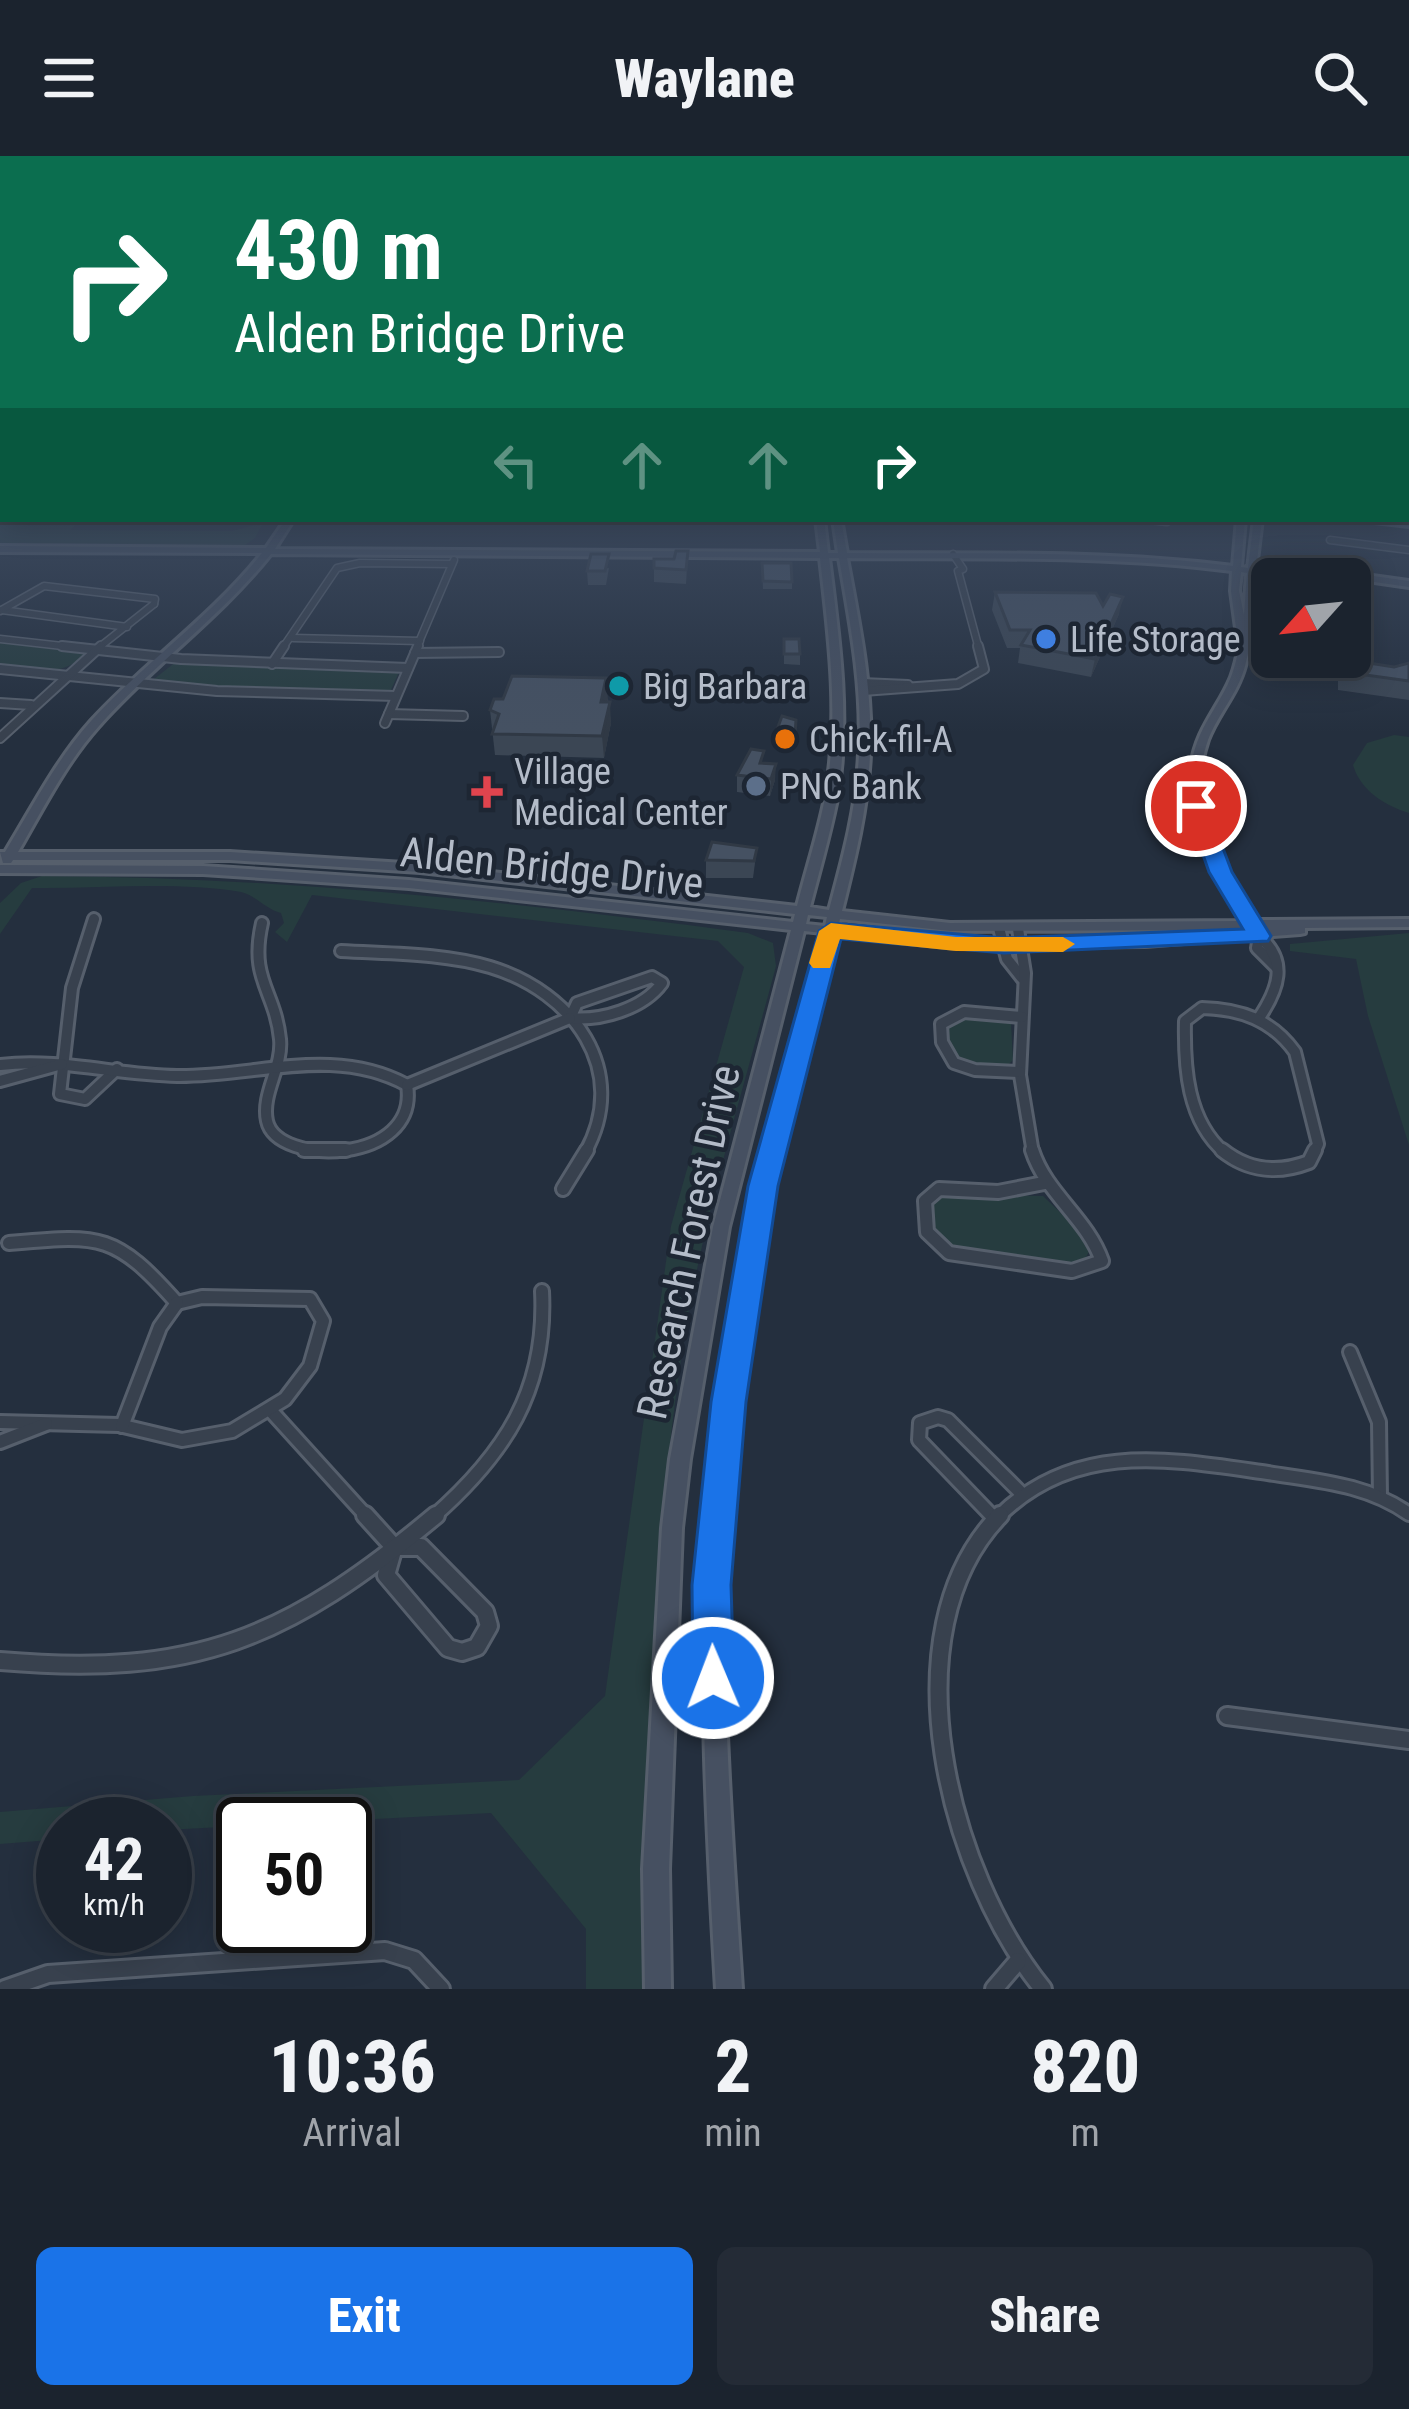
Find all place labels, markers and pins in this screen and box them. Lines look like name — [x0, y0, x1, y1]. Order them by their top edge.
place label: Life Storage — [1070, 619, 1241, 661]
marker: Life Storage — [1033, 626, 1059, 652]
place label: Big Barbara — [643, 666, 807, 708]
marker: Big Barbara — [606, 673, 632, 699]
place label: Chick-fil-A — [809, 719, 953, 761]
marker: Chick-fil-A — [772, 726, 798, 752]
place label: Village Medical Center — [514, 751, 728, 834]
pin — [1145, 755, 1247, 857]
place label: PNC Bank — [780, 766, 922, 808]
marker: PNC Bank — [743, 773, 769, 799]
marker: Village Medical Center — [471, 776, 503, 808]

